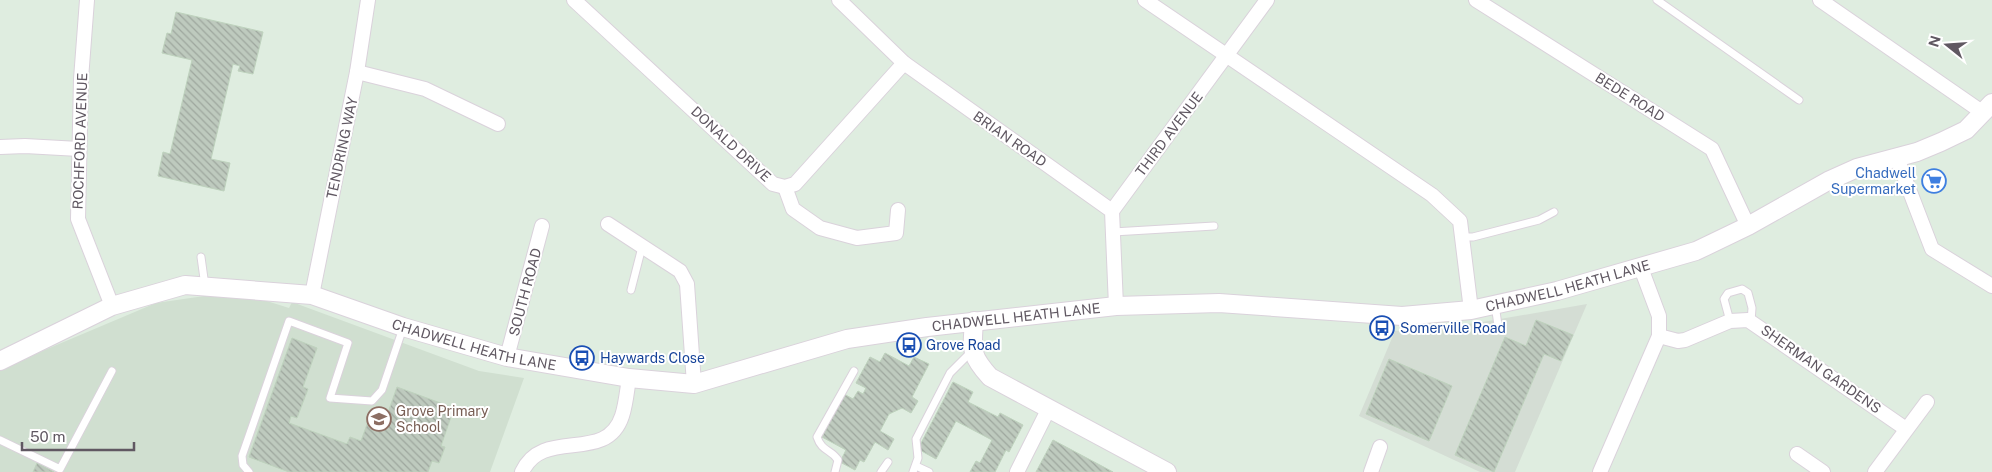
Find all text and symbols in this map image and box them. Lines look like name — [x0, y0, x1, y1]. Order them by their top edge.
north arrow — [1922, 20, 1972, 70]
text: N — [1925, 34, 1944, 49]
street label: BEDE ROAD — [1592, 69, 1668, 125]
street label: ROCHFORD AVENUE — [70, 72, 90, 210]
street label: THIRD AVENUE — [1132, 89, 1206, 179]
street label: TENDRING WAY — [323, 95, 361, 200]
street label: DONALD DRIVE — [688, 103, 774, 185]
street label: BRIAN ROAD — [970, 108, 1050, 170]
place label: Chadwell Supermarket — [1831, 165, 1916, 197]
supermarket icon: Chadwell Supermarket — [1921, 168, 1947, 194]
street label: SOUTH ROAD — [506, 246, 544, 338]
street label: CHADWELL HEATH LANE — [1484, 257, 1652, 315]
street label: CHADWELL HEATH LANE — [931, 300, 1101, 334]
bus stop icon: Somerville Road — [1369, 315, 1395, 341]
street label: CHADWELL HEATH LANE — [390, 316, 558, 373]
place label: Somerville Road — [1400, 320, 1506, 336]
street label: SHERMAN GARDENS — [1758, 322, 1884, 416]
bus stop icon: Grove Road — [896, 332, 922, 358]
place label: Grove Road — [926, 337, 1001, 353]
bus stop icon: Haywards Close — [569, 345, 595, 371]
place label: Haywards Close — [600, 350, 705, 366]
place label: Grove Primary School — [396, 403, 489, 435]
school or university icon: Grove Primary School — [366, 406, 392, 432]
scale bar — [22, 420, 135, 452]
text: 50 m — [30, 428, 65, 445]

